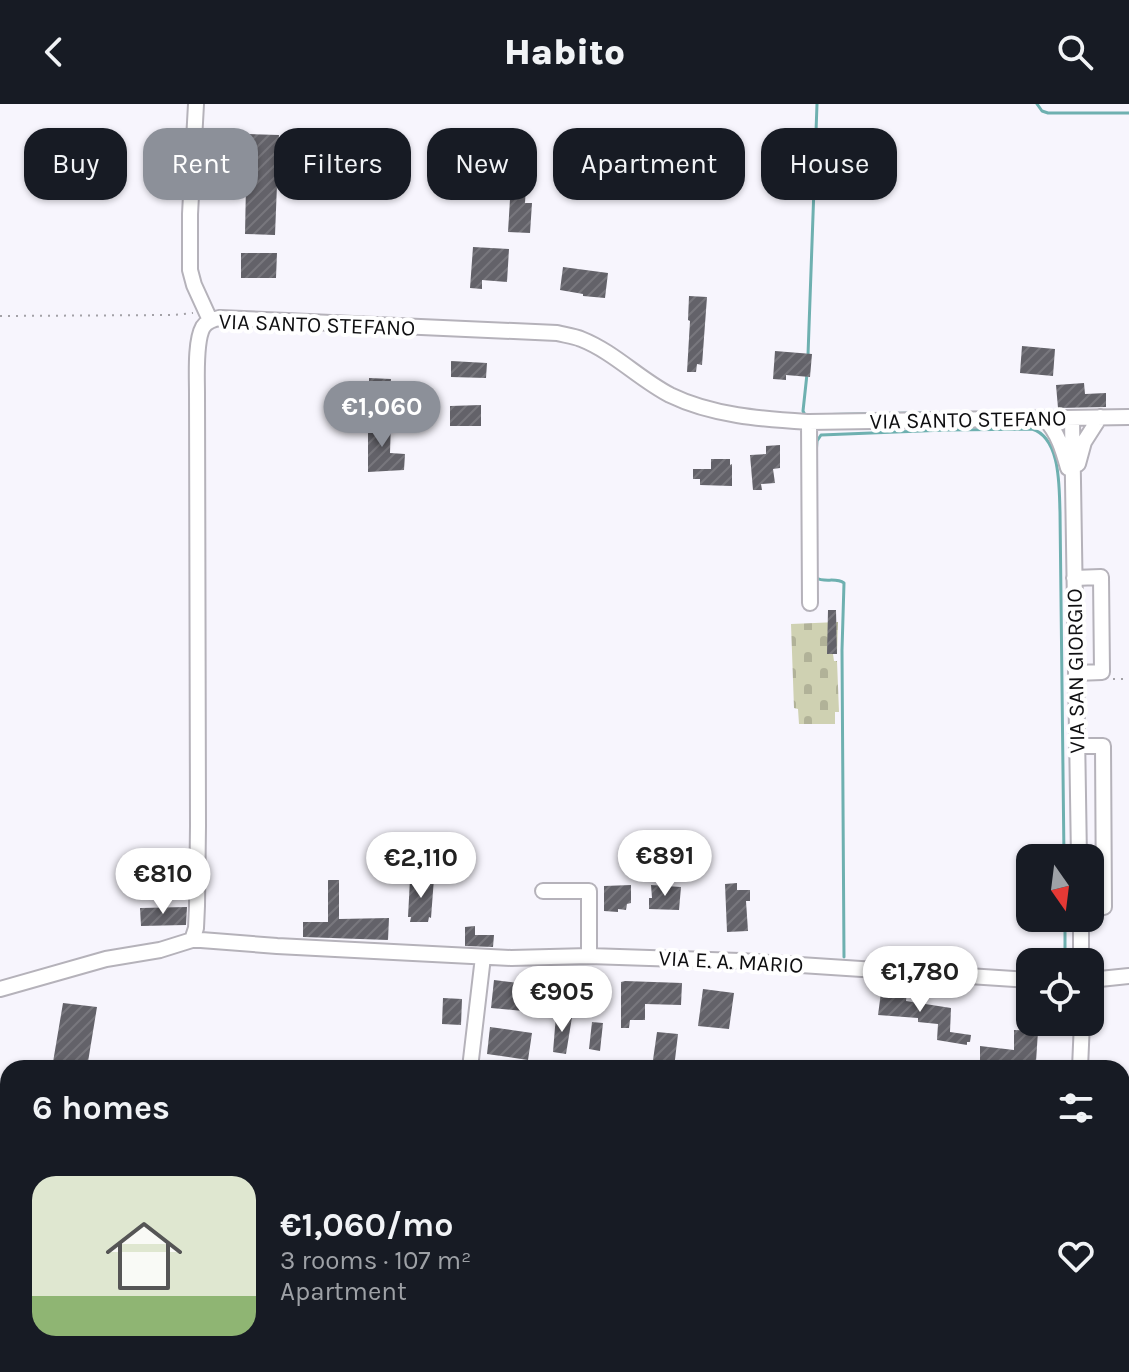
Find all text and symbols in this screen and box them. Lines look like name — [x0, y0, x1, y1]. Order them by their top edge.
icon: back — [32, 30, 76, 74]
icon: search — [1053, 30, 1097, 74]
text: Habito — [504, 31, 625, 73]
chip: Buy — [24, 128, 127, 200]
chip: Rent — [143, 128, 258, 200]
chip: Filters — [274, 128, 411, 200]
chip: New — [427, 128, 537, 200]
chip: Apartment — [553, 128, 745, 200]
chip: House — [761, 128, 897, 200]
street label: VIA SANTO STEFANO — [218, 309, 416, 341]
pin: €1,060 — [317, 381, 447, 449]
text: €1,060 — [342, 391, 423, 422]
street label: VIA SANTO STEFANO — [869, 405, 1067, 435]
street label: VIA SAN GIORGIO — [1062, 588, 1090, 754]
pin: €891 — [618, 830, 712, 898]
pin: €2,110 — [356, 832, 486, 900]
text: €891 — [636, 840, 694, 871]
text: €2,110 — [384, 842, 458, 873]
north arrow — [1016, 844, 1104, 932]
map controls — [1016, 844, 1104, 1036]
pin: €810 — [116, 848, 210, 916]
text: €810 — [134, 858, 193, 889]
street label: VIA E. A. MARIO — [658, 945, 804, 979]
pin: €1,780 — [855, 946, 985, 1014]
button: locate — [1016, 948, 1104, 1036]
text: €1,780 — [881, 956, 959, 987]
pin: €905 — [515, 966, 609, 1034]
text: €905 — [530, 976, 594, 1007]
icon: filters — [1054, 1086, 1098, 1130]
text: 6 homes — [32, 1088, 170, 1128]
text: €1,060/mo — [280, 1205, 453, 1245]
icon: home — [96, 1208, 192, 1304]
icon: heart — [1054, 1234, 1098, 1278]
text: 3 rooms · 107 m² — [280, 1245, 471, 1276]
text: Apartment — [280, 1276, 407, 1307]

